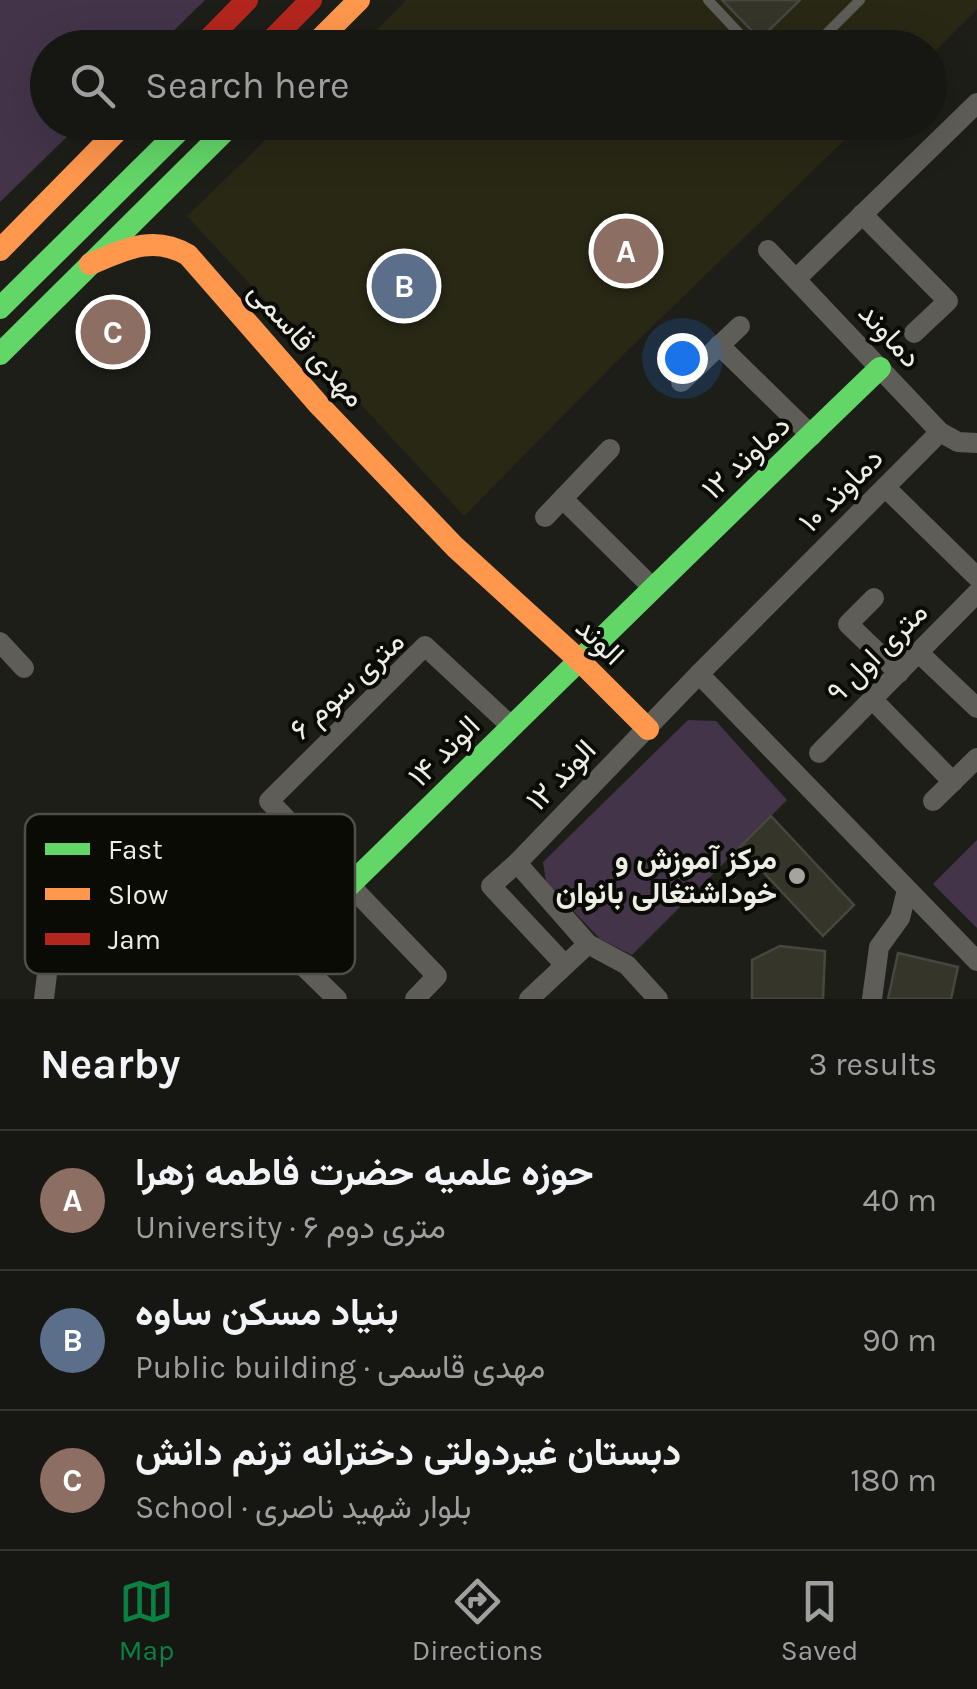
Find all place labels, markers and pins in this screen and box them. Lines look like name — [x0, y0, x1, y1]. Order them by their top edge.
pin: A — [594, 214, 658, 288]
pin: B — [372, 248, 436, 324]
pin: C — [80, 294, 146, 370]
place label: مرکز آموزش و خوداشتغالی بانوان — [555, 841, 777, 911]
marker: مرکز آموزش و خوداشتغالی بانوان — [786, 865, 808, 887]

